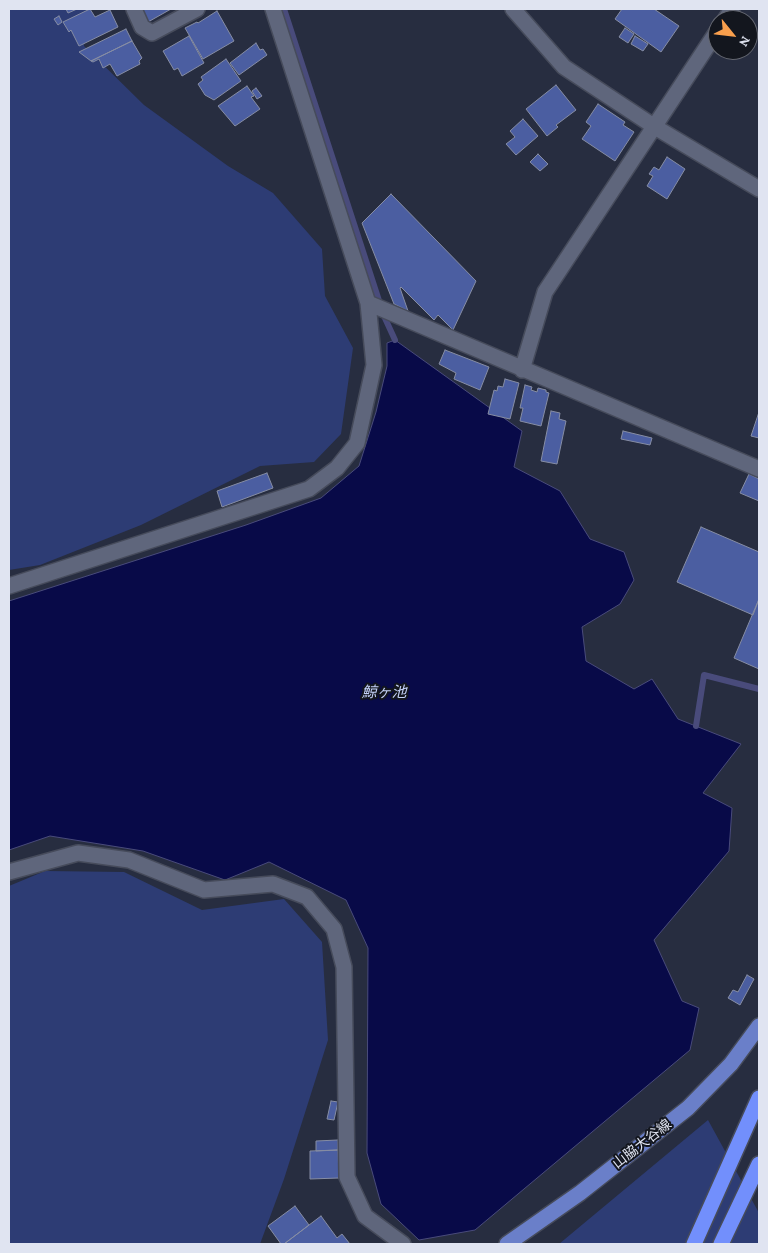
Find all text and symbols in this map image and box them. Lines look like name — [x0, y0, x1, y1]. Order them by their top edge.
north arrow — [708, 10, 758, 60]
text: N — [736, 34, 755, 50]
water label: 鯨ヶ池 — [362, 683, 406, 701]
street label: 山脇大谷線 — [609, 1116, 675, 1172]

